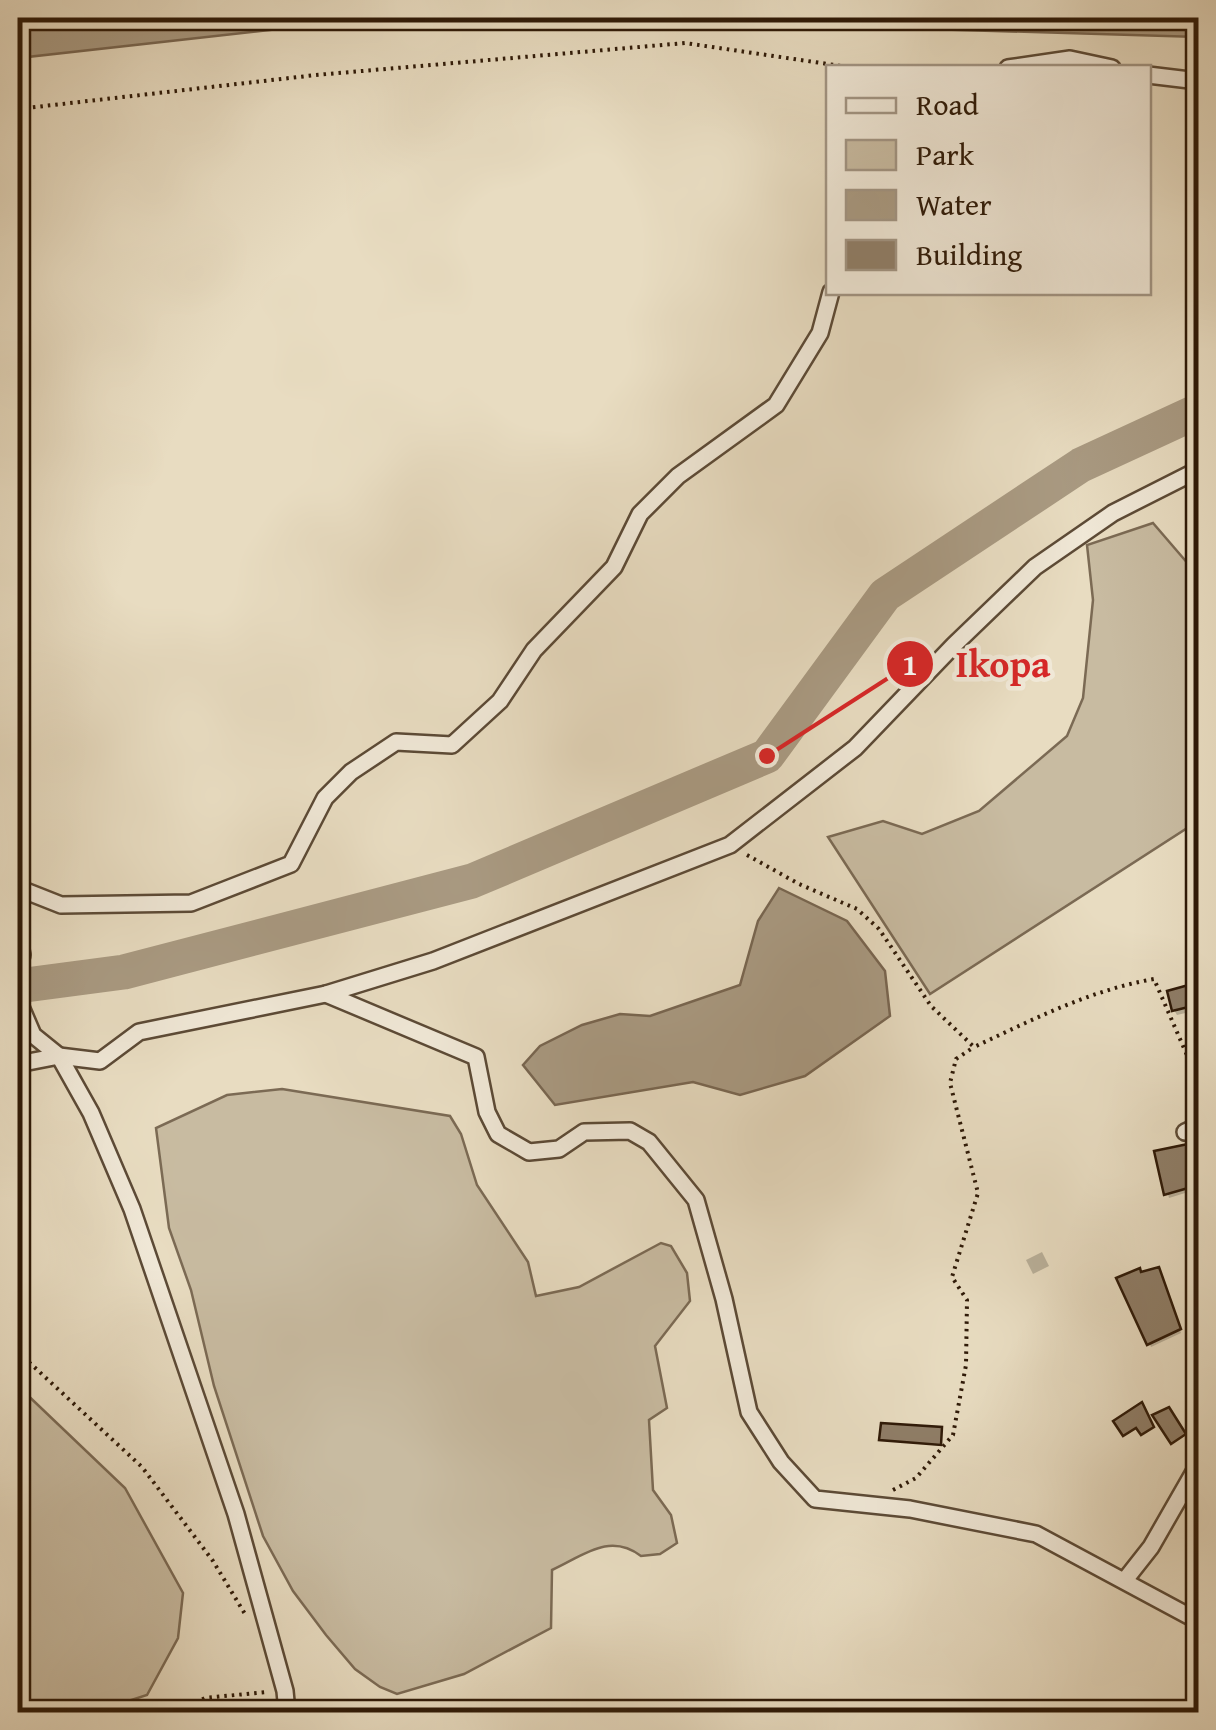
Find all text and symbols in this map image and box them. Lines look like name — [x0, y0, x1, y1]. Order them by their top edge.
legend — [826, 65, 1151, 295]
text: Road — [916, 82, 979, 126]
text: Park — [916, 132, 975, 176]
text: Water — [916, 182, 992, 226]
text: Building — [916, 232, 1022, 276]
callout: Ikopa — [885, 630, 1070, 698]
text: Ikopa — [956, 635, 1051, 691]
text: 1 — [902, 642, 918, 686]

